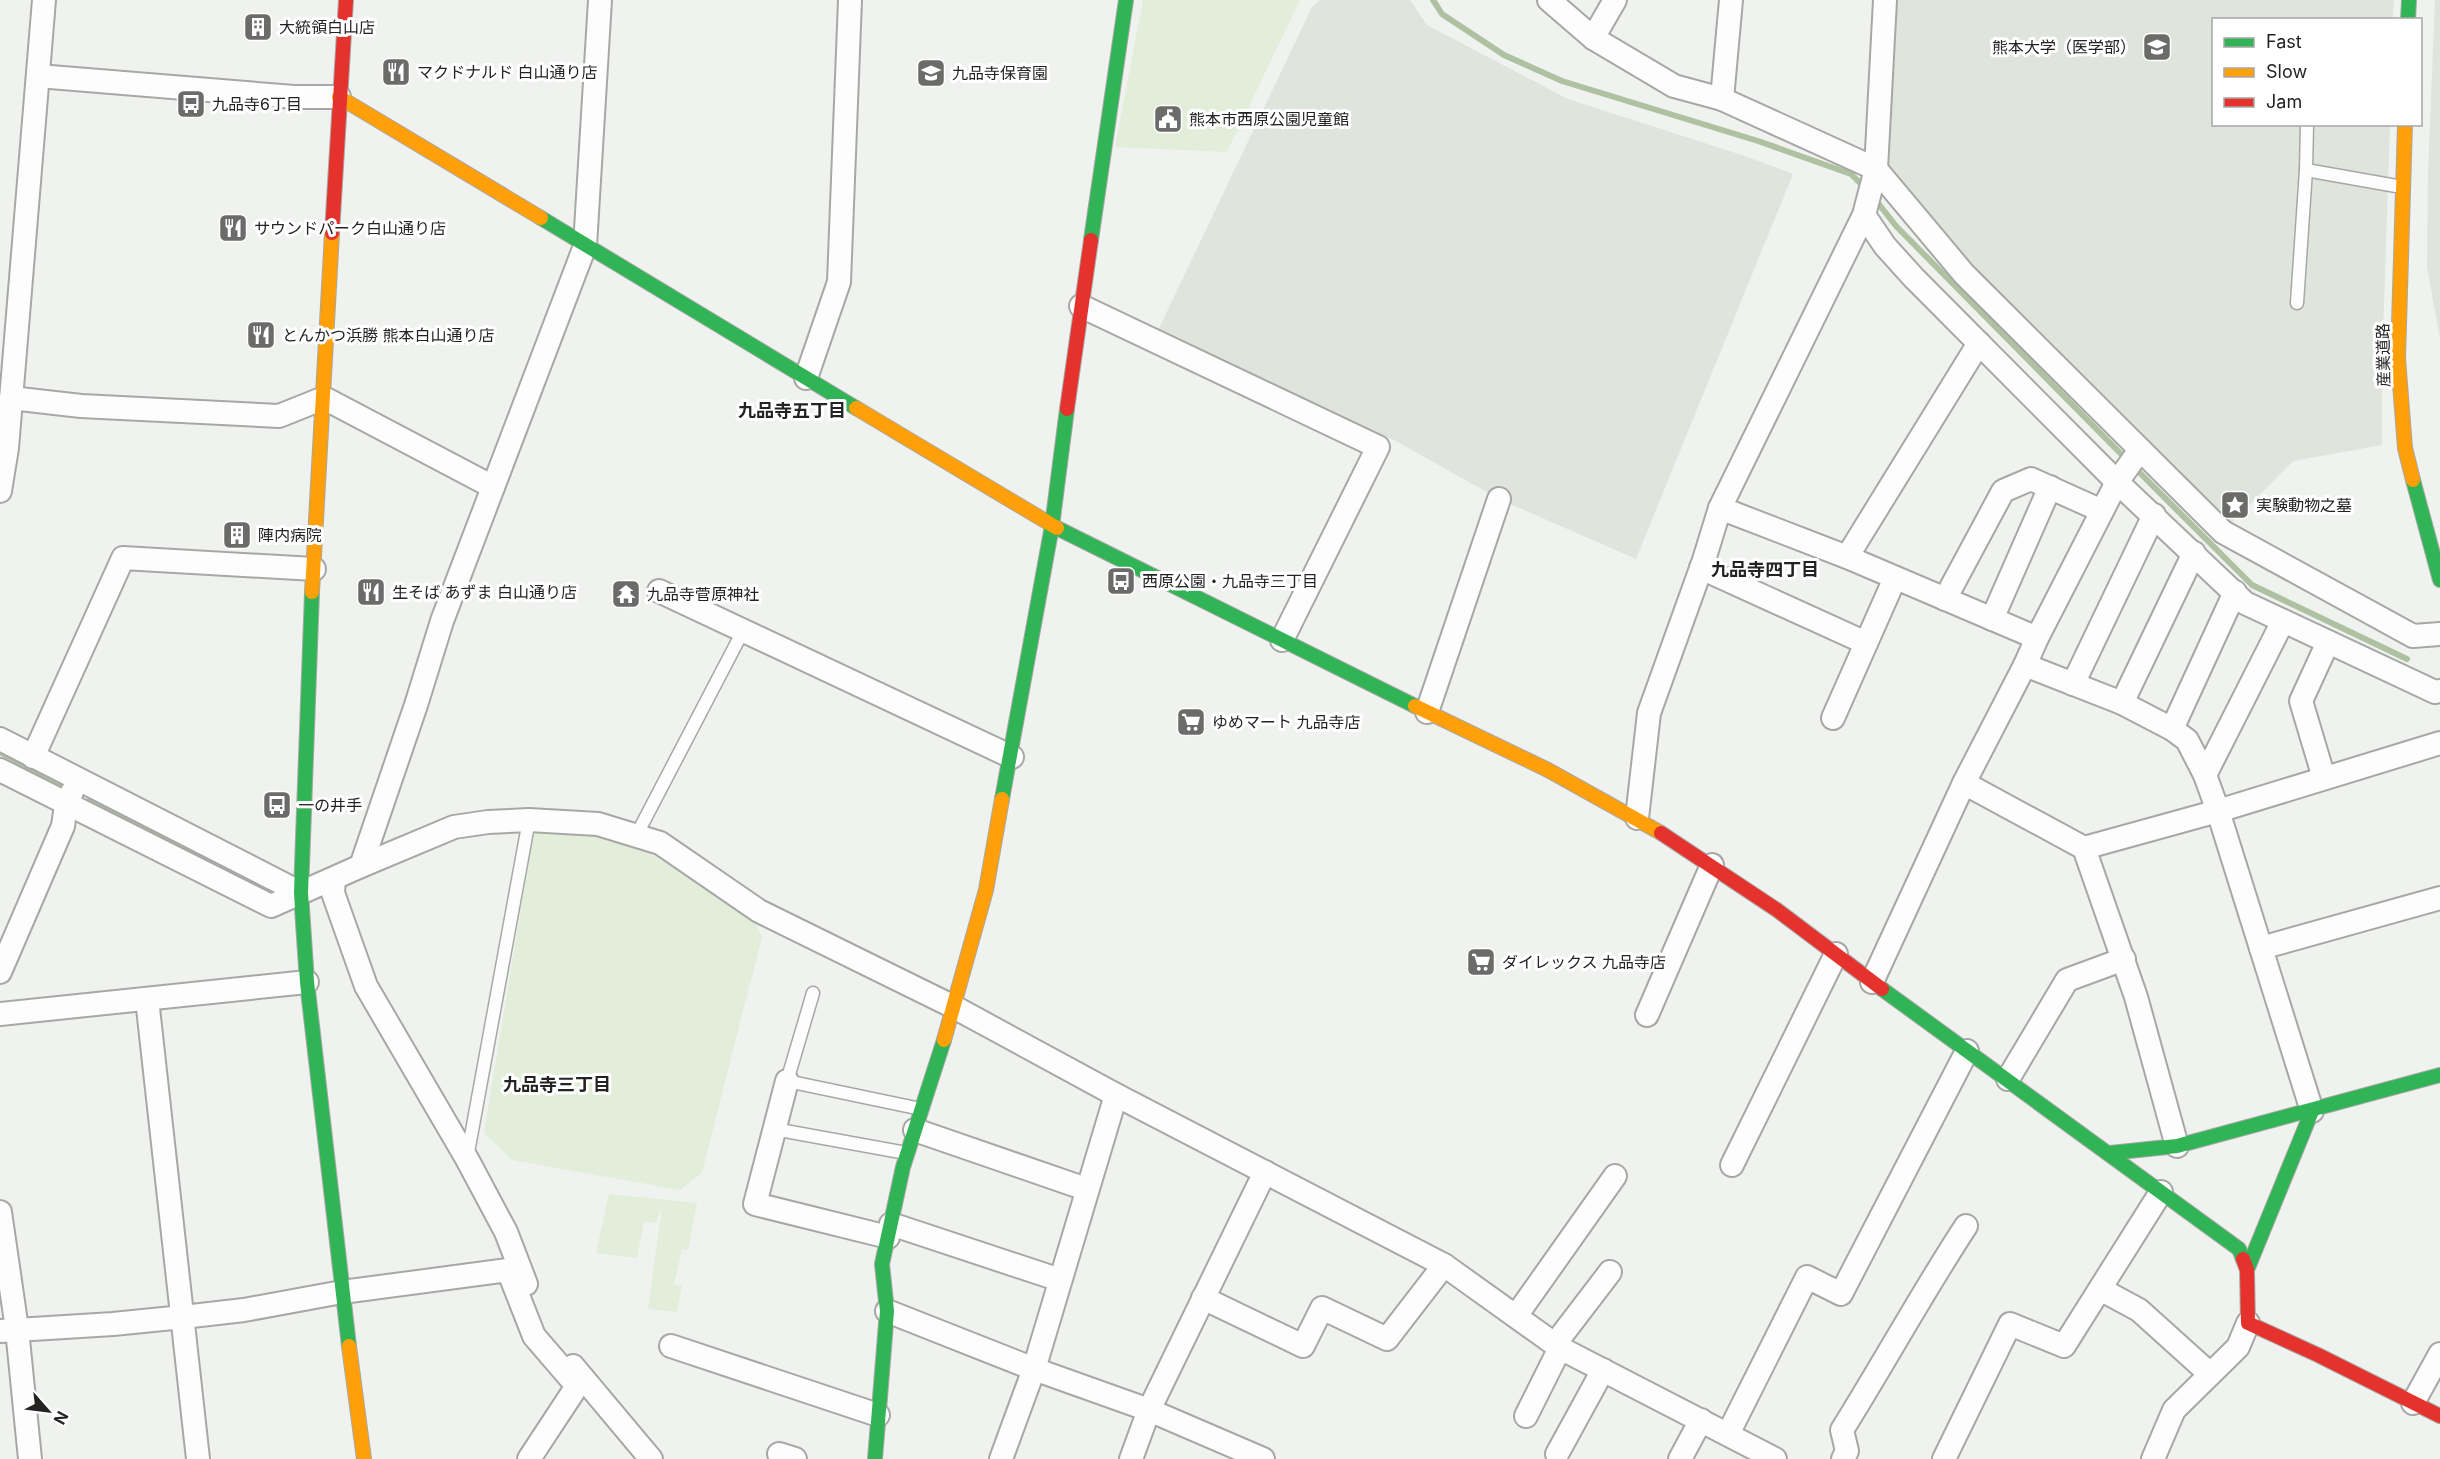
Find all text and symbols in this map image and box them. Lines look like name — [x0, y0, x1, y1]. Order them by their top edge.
building icon: 大統領白山店 — [242, 11, 274, 43]
place label: 大統領白山店 — [279, 17, 375, 37]
legend — [2212, 18, 2422, 126]
school or university icon: 熊本大学（医学部） — [2141, 31, 2173, 63]
text: Fast — [2266, 31, 2302, 52]
place label: 熊本大学（医学部） — [1992, 37, 2136, 57]
restaurant icon: マクドナルド 白山通り店 — [380, 56, 412, 88]
school or university icon: 九品寺保育園 — [915, 57, 947, 89]
text: Slow — [2266, 61, 2307, 82]
place label: マクドナルド 白山通り店 — [417, 62, 598, 82]
place label: 九品寺保育園 — [952, 63, 1048, 83]
bus stop icon: 九品寺6丁目 — [175, 88, 207, 120]
text: Jam — [2266, 91, 2302, 112]
place label: 九品寺6丁目 — [212, 94, 302, 114]
public building icon: 熊本市西原公園児童館 — [1152, 103, 1184, 135]
place label: 熊本市西原公園児童館 — [1189, 109, 1349, 129]
restaurant icon: サウンドパーク白山通り店 — [217, 212, 249, 244]
place label: サウンドパーク白山通り店 — [254, 218, 446, 238]
restaurant icon: とんかつ浜勝 熊本白山通り店 — [245, 319, 277, 351]
street label: 産業道路 — [2372, 323, 2394, 387]
place label: とんかつ浜勝 熊本白山通り店 — [282, 325, 495, 345]
district label: 九品寺五丁目 — [738, 400, 846, 421]
place icon: 実験動物之墓 — [2219, 489, 2251, 521]
place label: 実験動物之墓 — [2256, 495, 2352, 515]
building icon: 陣内病院 — [221, 519, 253, 551]
place label: 陣内病院 — [258, 525, 322, 545]
district label: 九品寺四丁目 — [1711, 559, 1819, 580]
bus stop icon: 西原公園・九品寺三丁目 — [1105, 565, 1137, 597]
place label: 西原公園・九品寺三丁目 — [1142, 571, 1318, 591]
restaurant icon: 生そば あずま 白山通り店 — [355, 576, 387, 608]
temple icon: 九品寺菅原神社 — [610, 578, 642, 610]
place label: 生そば あずま 白山通り店 — [392, 582, 577, 602]
place label: 九品寺菅原神社 — [647, 584, 759, 604]
supermarket icon: ゆめマート 九品寺店 — [1175, 706, 1207, 738]
place label: ゆめマート 九品寺店 — [1212, 712, 1361, 732]
bus stop icon: 一の井手 — [261, 789, 293, 821]
place label: 一の井手 — [298, 795, 362, 815]
supermarket icon: ダイレックス 九品寺店 — [1465, 946, 1497, 978]
place label: ダイレックス 九品寺店 — [1502, 952, 1666, 972]
district label: 九品寺三丁目 — [503, 1074, 611, 1095]
north arrow — [18, 1381, 78, 1441]
text: N — [50, 1408, 73, 1428]

